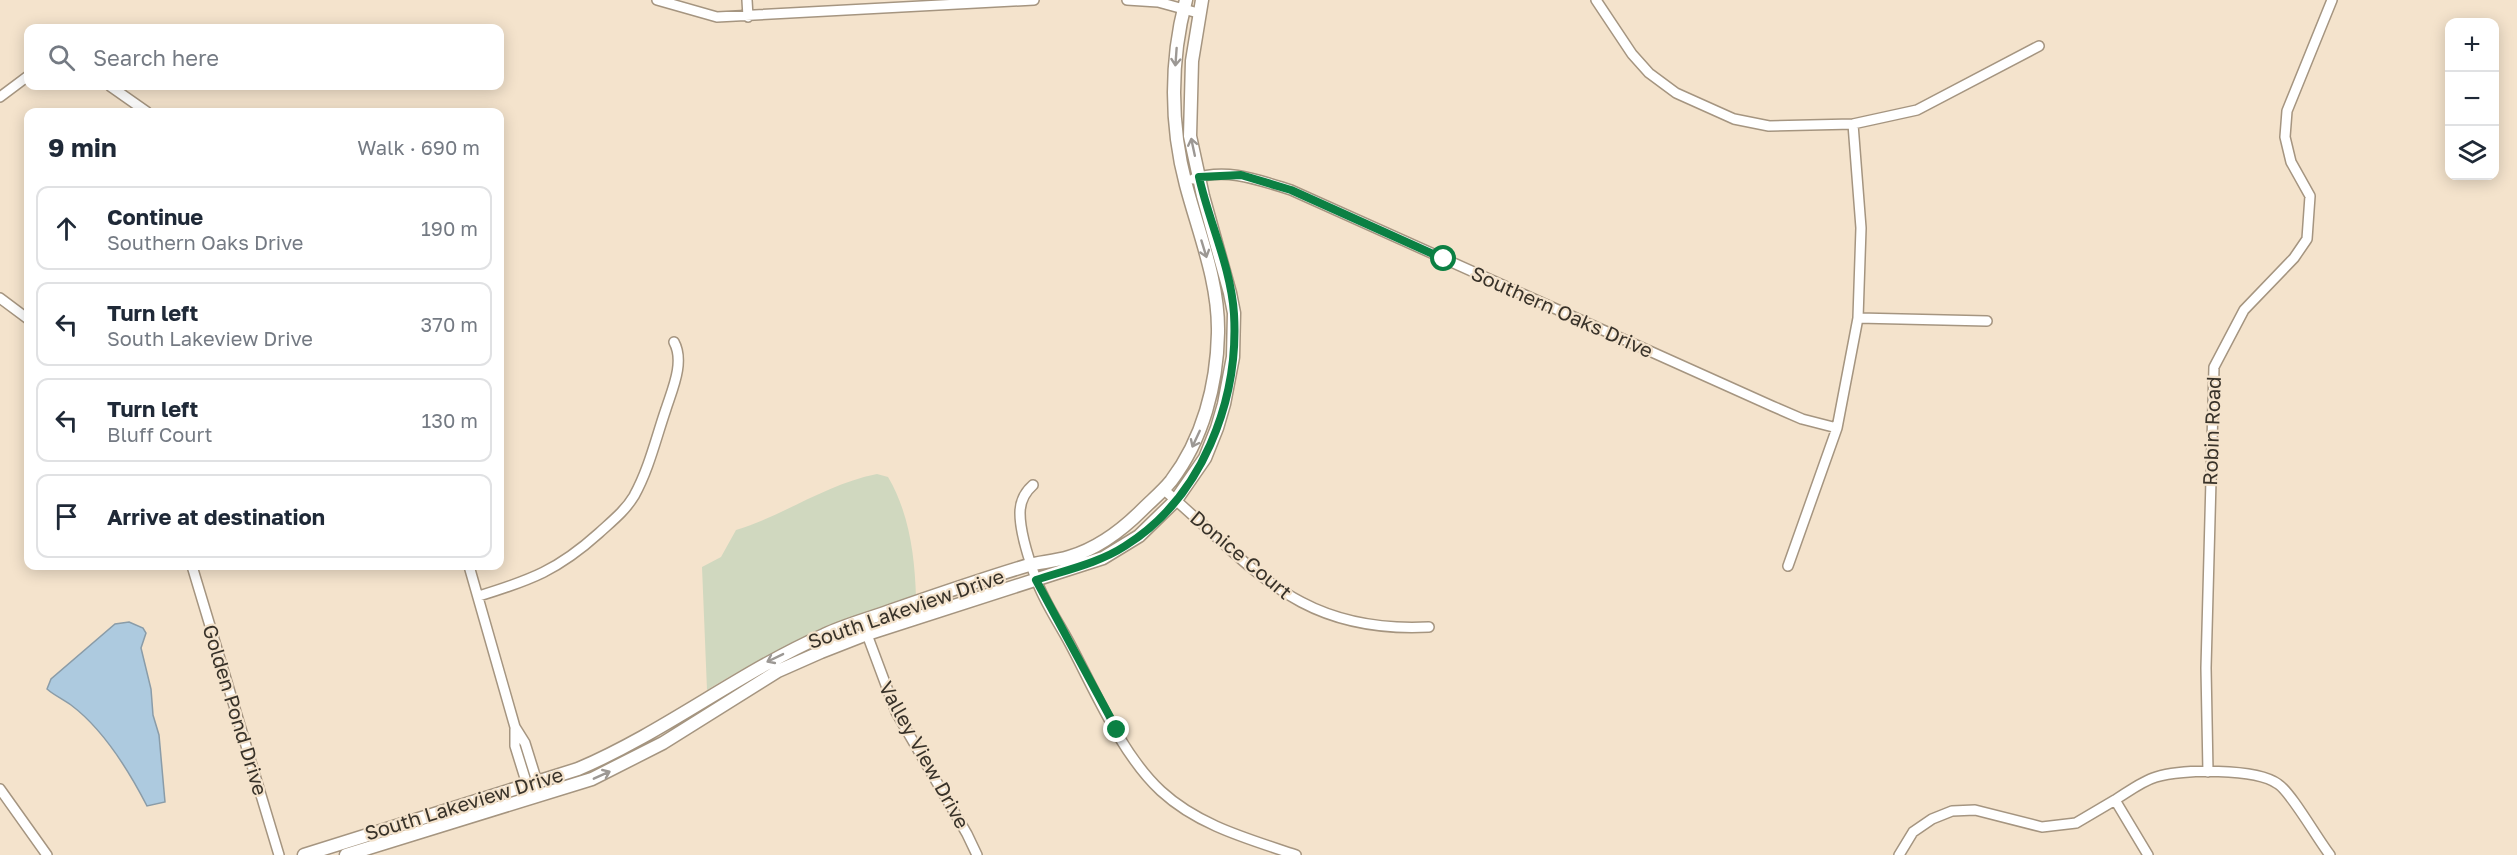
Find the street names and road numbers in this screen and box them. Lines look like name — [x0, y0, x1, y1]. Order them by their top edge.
street label: Southern Oaks Drive — [1468, 260, 1657, 362]
street label: Robin Road — [2197, 376, 2225, 486]
street label: Donice Court — [1186, 505, 1297, 604]
street label: South Lakeview Drive — [804, 563, 1007, 653]
street label: Golden Pond Drive — [199, 621, 273, 798]
street label: Valley View Drive — [875, 677, 975, 832]
street label: South Lakeview Drive — [362, 761, 566, 845]

